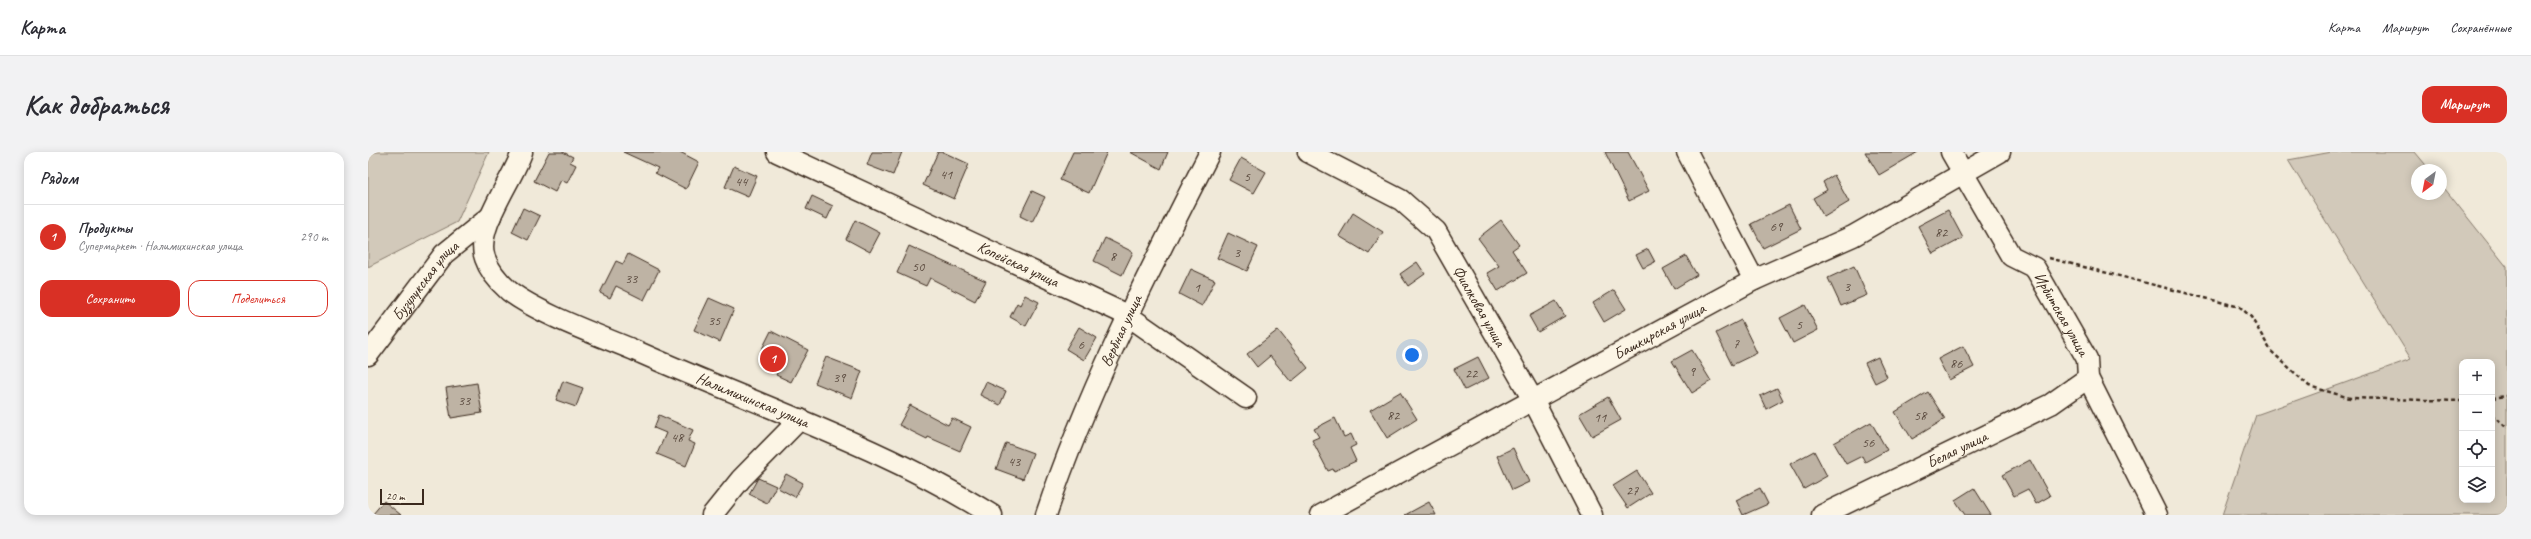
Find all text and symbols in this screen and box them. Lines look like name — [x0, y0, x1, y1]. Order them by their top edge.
text: Карта — [20, 16, 65, 40]
text: Карта — [2328, 19, 2360, 36]
text: Маршрут — [2382, 19, 2428, 36]
text: Сохранённые — [2450, 19, 2511, 36]
button: Маршрут — [2422, 86, 2507, 123]
text: Как добраться — [24, 87, 169, 122]
north arrow — [2411, 164, 2447, 200]
house number: 41 — [940, 166, 953, 183]
text: Рядом — [40, 168, 78, 189]
house number: 5 — [1244, 168, 1251, 185]
house number: 44 — [735, 173, 749, 190]
house number: 69 — [1770, 218, 1784, 235]
text: Продукты — [78, 219, 132, 238]
house number: 82 — [1935, 224, 1949, 241]
text: 1 — [50, 229, 56, 245]
text: 290 m — [300, 229, 328, 245]
street label: Бузулукская улица — [388, 235, 464, 324]
street label: Копейская улица — [974, 237, 1063, 292]
text: Супермаркет · Налимихинская улица — [78, 238, 242, 254]
house number: 3 — [1234, 244, 1242, 261]
house number: 8 — [1110, 248, 1118, 265]
house number: 50 — [912, 258, 926, 275]
street label: Фиалковая улица — [1448, 262, 1511, 352]
street label: Ирбитская улица — [2029, 269, 2094, 361]
house number: 33 — [625, 270, 639, 287]
house number: 3 — [1844, 278, 1852, 295]
house number: 1 — [1194, 279, 1201, 296]
button: Сохранить — [40, 280, 180, 317]
button: Поделиться — [188, 280, 328, 317]
street label: Вербная улица — [1096, 290, 1147, 370]
street label: Башкирская улица — [1610, 298, 1710, 364]
house number: 35 — [708, 312, 721, 329]
house number: 5 — [1796, 316, 1803, 333]
house number: 7 — [1733, 335, 1740, 352]
house number: 6 — [1078, 336, 1085, 353]
pin: 1 — [760, 344, 786, 374]
your location — [1402, 345, 1422, 365]
house number: 86 — [1950, 355, 1963, 372]
map controls — [2459, 359, 2495, 503]
button: + — [2459, 359, 2495, 395]
house number: 9 — [1689, 363, 1697, 380]
house number: 22 — [1465, 365, 1479, 382]
street label: Налимихинская улица — [693, 368, 813, 433]
house number: 39 — [833, 369, 847, 386]
house number: 33 — [458, 392, 472, 409]
button: − — [2459, 395, 2495, 431]
house number: 82 — [1387, 407, 1401, 424]
house number: 58 — [1914, 407, 1928, 424]
house number: 11 — [1594, 409, 1607, 426]
street label: Белая улица — [1923, 426, 1992, 473]
house number: 48 — [671, 429, 685, 446]
button: locate — [2459, 431, 2495, 467]
house number: 56 — [1862, 434, 1875, 451]
house number: 43 — [1008, 453, 1022, 470]
button: layers — [2459, 467, 2495, 503]
house number: 27 — [1626, 482, 1639, 499]
scale bar — [380, 487, 424, 506]
text: 20 m — [386, 489, 405, 503]

